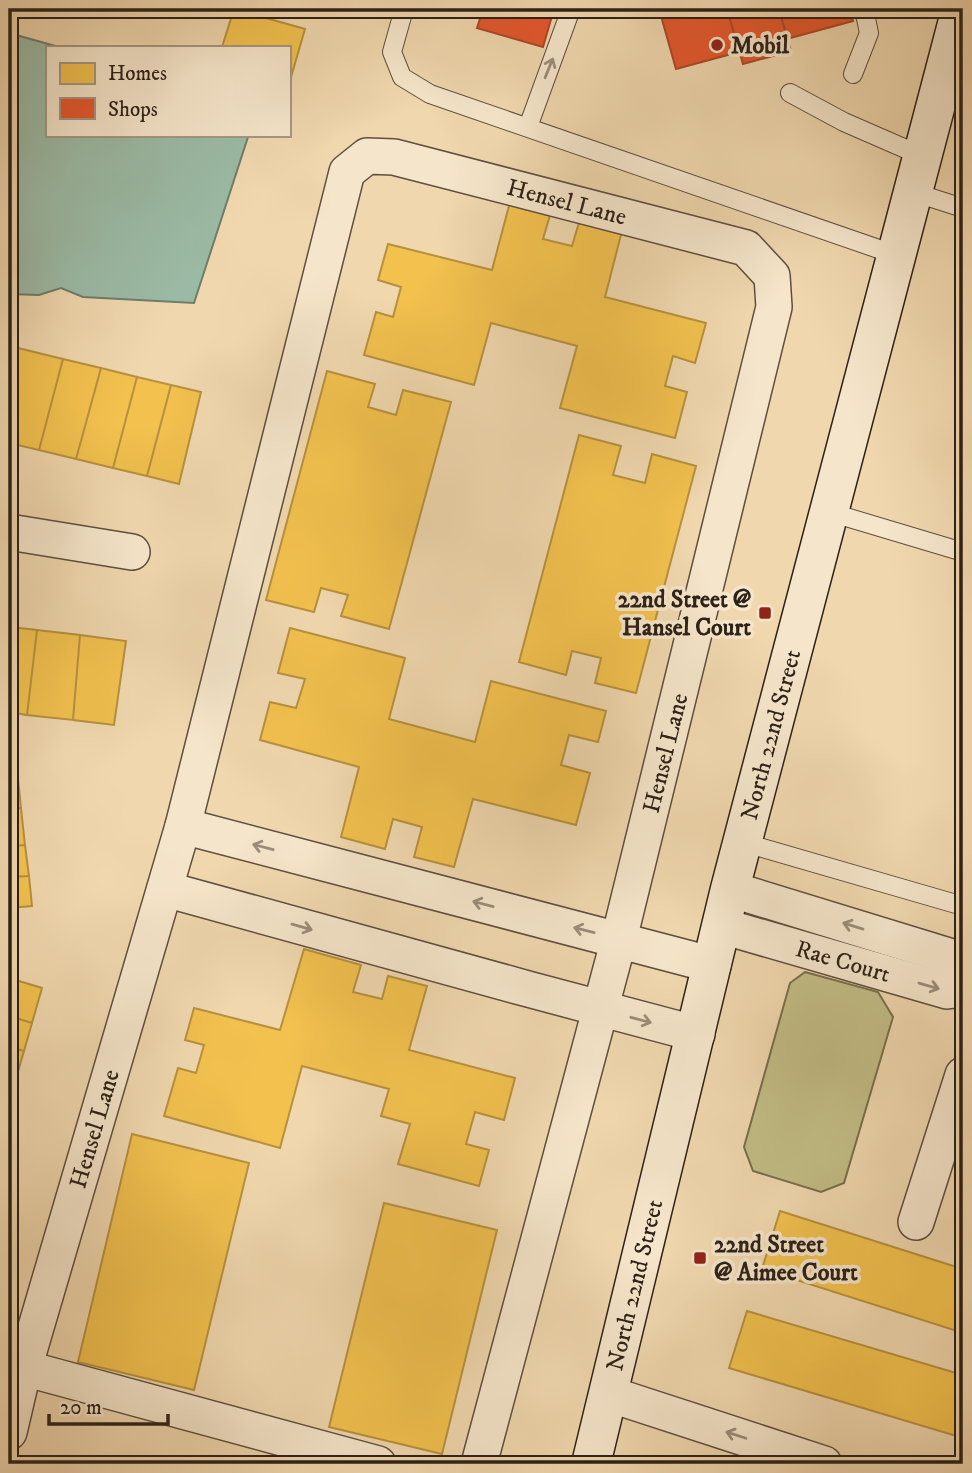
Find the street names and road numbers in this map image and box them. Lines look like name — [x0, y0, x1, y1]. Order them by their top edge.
street label: Hensel Lane — [504, 173, 630, 233]
street label: North 22nd Street — [735, 646, 808, 824]
street label: Hensel Lane — [637, 690, 695, 816]
street label: Rae Court — [792, 934, 894, 990]
street label: Hensel Lane — [63, 1066, 127, 1192]
street label: North 22nd Street — [600, 1196, 670, 1374]

